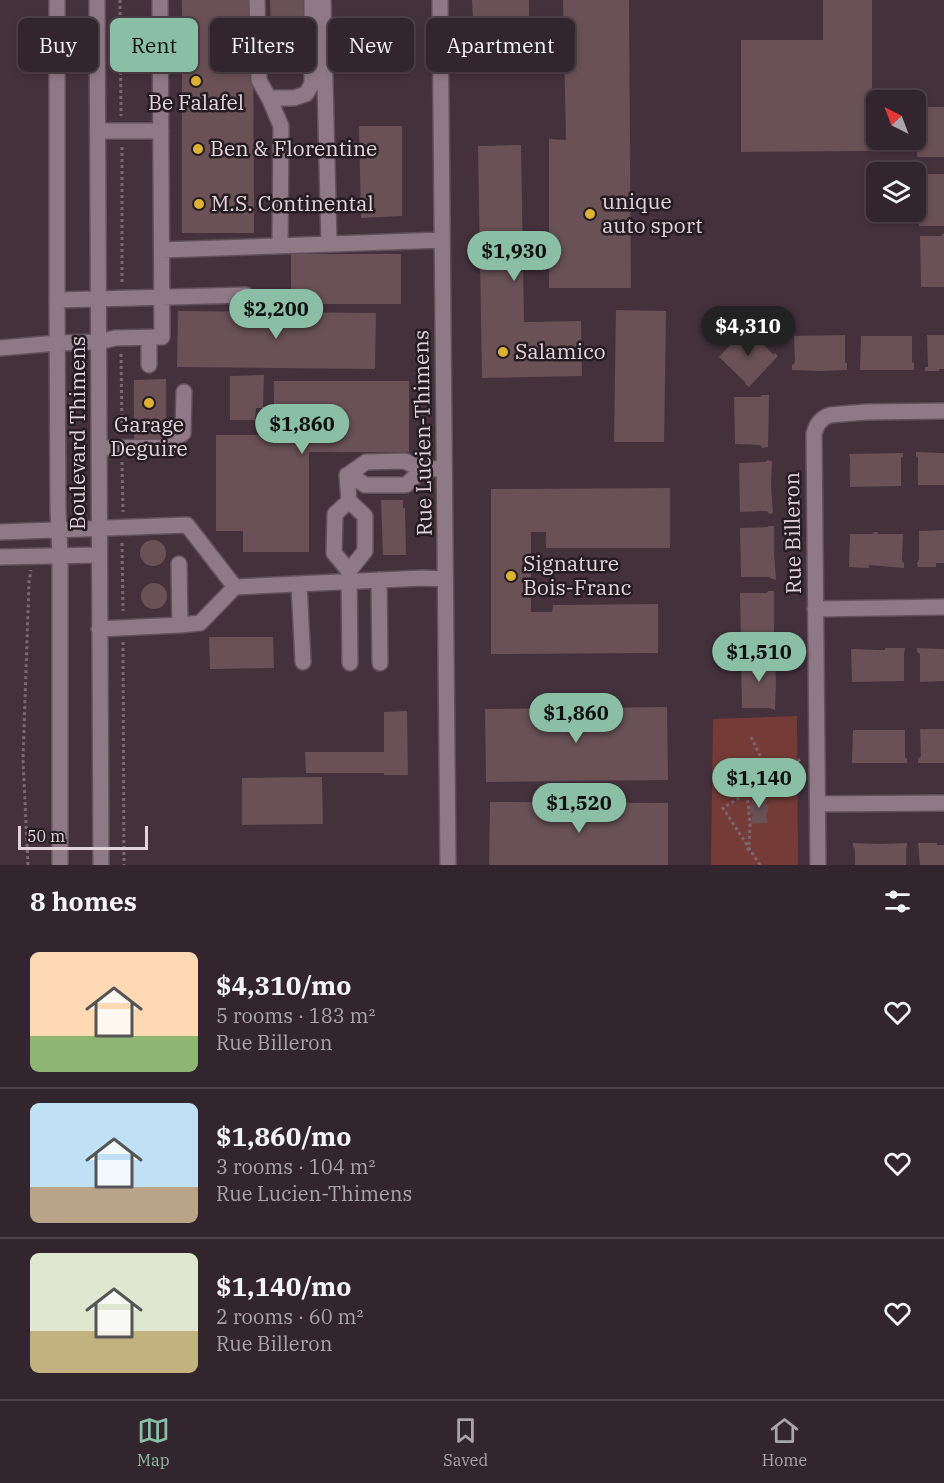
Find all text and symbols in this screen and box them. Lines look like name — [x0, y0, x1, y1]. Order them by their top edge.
chip: Buy — [18, 18, 98, 72]
chip: Rent — [110, 18, 198, 72]
chip: Filters — [210, 18, 316, 72]
chip: New — [328, 18, 414, 72]
chip: Apartment — [426, 18, 575, 72]
marker: Be Falafel — [189, 74, 203, 88]
place label: Be Falafel — [148, 88, 244, 116]
north arrow — [866, 90, 926, 150]
map controls — [866, 90, 926, 222]
place label: Ben & Florentine — [210, 134, 377, 162]
marker: Ben & Florentine — [191, 142, 205, 156]
button: layers — [866, 162, 926, 222]
place label: unique auto sport — [602, 187, 703, 239]
place label: M.S. Continental — [211, 189, 374, 217]
marker: M.S. Continental — [192, 197, 206, 211]
marker: unique auto sport — [583, 207, 597, 221]
pin: $1,930 — [465, 231, 563, 282]
text: $1,930 — [481, 237, 547, 264]
pin: $2,200 — [227, 289, 325, 340]
text: $2,200 — [243, 295, 309, 322]
pin: $4,310 — [699, 306, 797, 357]
text: $4,310 — [715, 312, 781, 339]
street label: Rue Lucien-Thimens — [406, 330, 438, 536]
street label: Boulevard Thimens — [63, 336, 91, 530]
place label: Salamico — [515, 337, 606, 365]
marker: Salamico — [496, 345, 510, 359]
marker: Garage Deguire — [142, 396, 156, 410]
pin: $1,860 — [253, 404, 351, 455]
place label: Garage Deguire — [110, 410, 188, 462]
text: $1,860 — [269, 410, 335, 437]
street label: Rue Billeron — [777, 472, 807, 594]
place label: Signature Bois-Franc — [523, 549, 631, 601]
marker: Signature Bois-Franc — [504, 569, 518, 583]
pin: $1,510 — [710, 632, 808, 683]
text: $1,510 — [726, 638, 792, 665]
pin: $1,860 — [527, 693, 625, 744]
text: $1,860 — [543, 699, 609, 726]
pin: $1,140 — [710, 758, 808, 809]
text: $1,140 — [726, 764, 792, 791]
pin: $1,520 — [530, 783, 628, 834]
text: $1,520 — [546, 789, 612, 816]
scale bar — [18, 823, 148, 850]
text: 50 m — [27, 826, 65, 846]
text: 8 homes — [30, 884, 137, 918]
icon: filters — [881, 885, 914, 918]
text: $4,310/mo — [216, 968, 351, 1002]
icon: home — [78, 976, 150, 1048]
icon: heart — [881, 996, 914, 1029]
text: 5 rooms · 183 m² — [216, 1002, 375, 1029]
text: Rue Billeron — [216, 1029, 332, 1056]
text: $1,860/mo — [216, 1119, 351, 1153]
icon: home — [78, 1127, 150, 1199]
icon: heart — [881, 1147, 914, 1180]
text: 3 rooms · 104 m² — [216, 1153, 375, 1180]
text: Rue Lucien-Thimens — [216, 1180, 412, 1207]
text: $1,140/mo — [216, 1269, 351, 1303]
icon: home — [78, 1277, 150, 1349]
icon: heart — [881, 1297, 914, 1330]
text: 2 rooms · 60 m² — [216, 1303, 363, 1330]
text: Rue Billeron — [216, 1330, 332, 1357]
tab: Map — [137, 1414, 170, 1470]
tab: Saved — [443, 1414, 488, 1470]
tab: Home — [762, 1414, 807, 1470]

